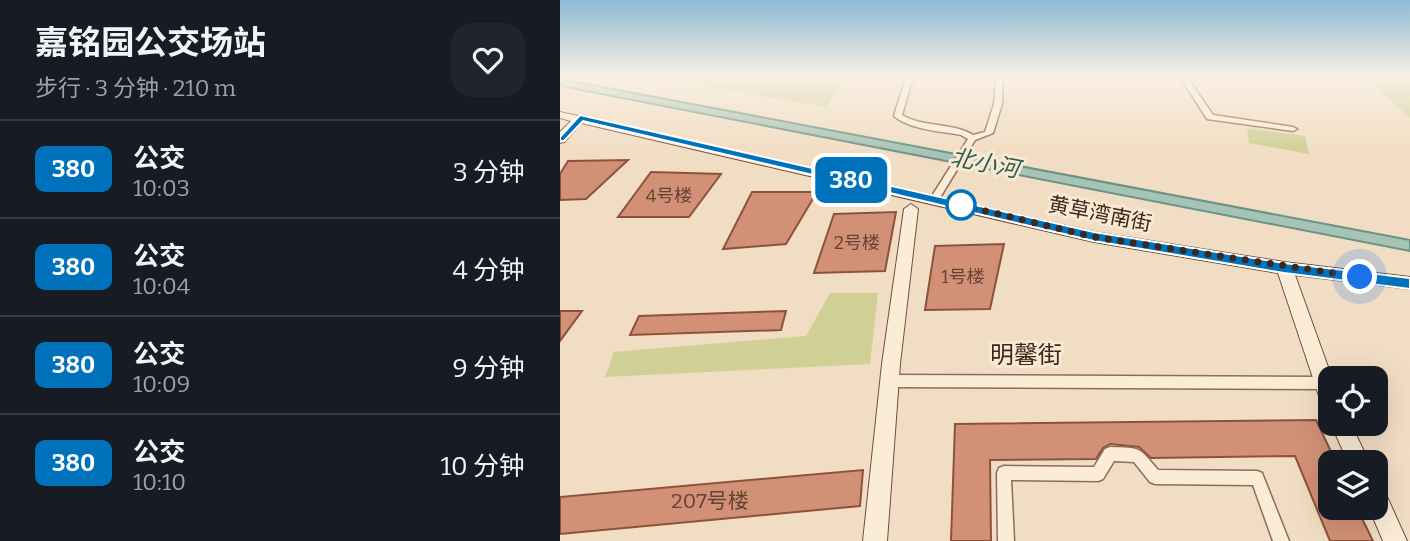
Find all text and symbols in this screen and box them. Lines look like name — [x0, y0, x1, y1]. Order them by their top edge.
text: 嘉铭园公交场站 — [35, 23, 266, 63]
button: heart — [451, 23, 525, 97]
text: 步行 · 3 分钟 · 210 m — [35, 74, 236, 102]
text: 公交 — [133, 143, 185, 174]
water label: 北小河 — [948, 143, 1025, 184]
text: 380 — [52, 155, 95, 183]
text: 3 分钟 — [453, 157, 525, 188]
line badge: 380 — [811, 157, 891, 203]
text: 380 — [829, 166, 873, 194]
text: 10:03 — [133, 174, 190, 202]
house number: 4号楼 — [646, 185, 692, 207]
unlabelled marker — [946, 190, 976, 220]
street label: 黄草湾南街 — [1046, 191, 1154, 237]
house number: 2号楼 — [834, 232, 880, 254]
text: 公交 — [133, 241, 185, 272]
text: 380 — [52, 253, 95, 281]
text: 4 分钟 — [453, 255, 525, 286]
your location — [1342, 259, 1377, 294]
house number: 1号楼 — [941, 266, 985, 288]
text: 10:04 — [133, 272, 190, 300]
text: 公交 — [133, 339, 185, 370]
street label: 明馨街 — [990, 341, 1062, 369]
text: 380 — [52, 351, 95, 379]
text: 9 分钟 — [453, 353, 525, 384]
map controls — [1318, 366, 1388, 520]
button: locate — [1318, 366, 1388, 436]
text: 10:09 — [133, 370, 190, 398]
text: 公交 — [133, 437, 185, 468]
text: 380 — [52, 449, 95, 477]
button: layers — [1318, 450, 1388, 520]
text: 10 分钟 — [441, 451, 525, 482]
text: 10:10 — [133, 468, 186, 496]
house number: 207号楼 — [671, 488, 749, 514]

